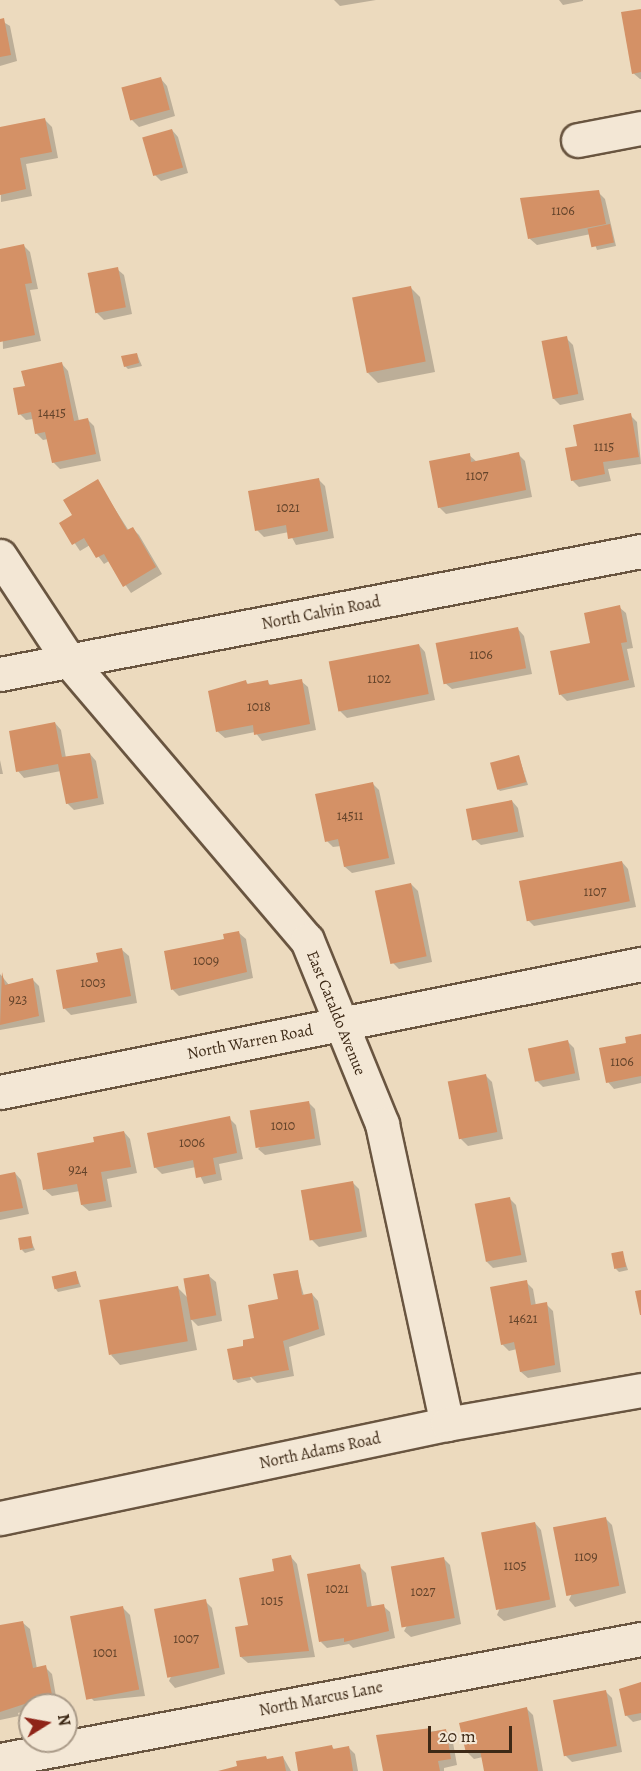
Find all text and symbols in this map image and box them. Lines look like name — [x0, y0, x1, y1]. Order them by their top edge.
house number: 1106 — [551, 203, 575, 219]
house number: 14415 — [38, 405, 66, 421]
house number: 1115 — [594, 439, 614, 455]
house number: 1107 — [466, 468, 488, 484]
house number: 1021 — [276, 500, 300, 516]
street label: North Calvin Road — [260, 592, 382, 634]
house number: 1106 — [469, 647, 493, 663]
house number: 1102 — [367, 671, 391, 687]
house number: 1018 — [247, 699, 271, 715]
house number: 14511 — [337, 808, 363, 824]
house number: 1107 — [584, 884, 606, 900]
street label: East Cataldo Avenue — [302, 948, 370, 1078]
house number: 1009 — [193, 953, 219, 969]
house number: 1003 — [80, 975, 106, 991]
house number: 923 — [9, 992, 27, 1008]
street label: North Warren Road — [185, 1020, 315, 1064]
house number: 1106 — [610, 1054, 634, 1070]
house number: 1010 — [271, 1118, 295, 1134]
house number: 1006 — [179, 1135, 205, 1151]
house number: 924 — [68, 1162, 88, 1178]
house number: 14621 — [508, 1311, 538, 1327]
street label: North Adams Road — [258, 1429, 382, 1473]
house number: 1109 — [574, 1549, 598, 1565]
house number: 1105 — [503, 1558, 527, 1574]
house number: 1021 — [325, 1581, 349, 1597]
house number: 1027 — [411, 1584, 435, 1600]
house number: 1015 — [260, 1593, 284, 1609]
house number: 1007 — [173, 1631, 199, 1647]
house number: 1001 — [93, 1645, 117, 1661]
street label: North Marcus Lane — [258, 1678, 384, 1720]
north arrow — [18, 1693, 78, 1753]
text: N — [52, 1712, 76, 1728]
scale bar — [431, 1714, 515, 1752]
text: 20 m — [439, 1724, 476, 1748]

